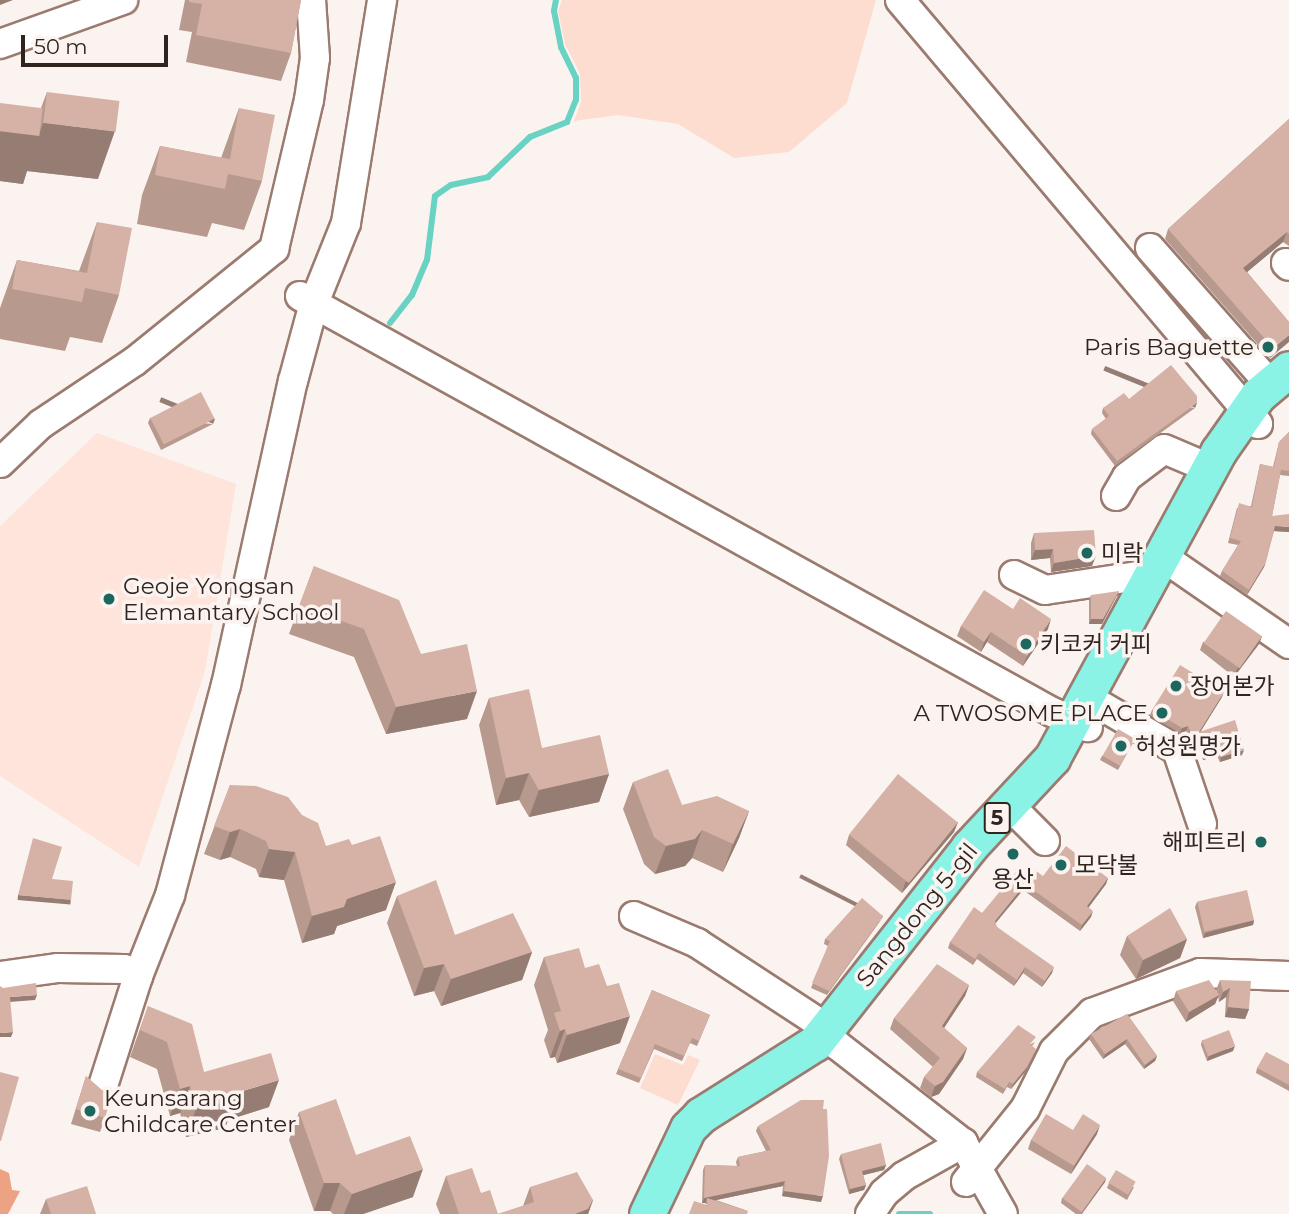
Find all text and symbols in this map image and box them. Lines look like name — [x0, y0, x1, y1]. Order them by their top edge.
scale bar — [24, 21, 172, 65]
text: 50 m — [34, 34, 88, 59]
place label: Paris Baguette — [1084, 333, 1254, 361]
marker: Paris Baguette — [1260, 339, 1276, 355]
place label: 미락 — [1101, 539, 1143, 567]
marker: 미락 — [1079, 545, 1095, 561]
place label: Geoje Yongsan Elemantary School — [123, 572, 339, 626]
marker: Geoje Yongsan Elemantary School — [101, 591, 117, 607]
place label: 키코커 커피 — [1040, 630, 1152, 658]
marker: 키코커 커피 — [1018, 636, 1034, 652]
place label: 장어본가 — [1190, 672, 1275, 700]
marker: 장어본가 — [1168, 678, 1184, 694]
place label: A TWOSOME PLACE — [913, 699, 1148, 727]
marker: A TWOSOME PLACE — [1154, 705, 1170, 721]
place label: 허성원명가 — [1135, 732, 1241, 760]
marker: 허성원명가 — [1113, 738, 1129, 754]
road number: 5 — [983, 800, 1011, 836]
place label: 해피트리 — [1162, 828, 1247, 856]
marker: 해피트리 — [1253, 834, 1269, 850]
street label: Sangdong 5-gil — [851, 838, 983, 992]
marker: 용산 — [1005, 846, 1021, 862]
place label: 모닥불 — [1075, 851, 1138, 879]
marker: 모닥불 — [1053, 857, 1069, 873]
place label: 용산 — [992, 865, 1034, 893]
place label: Keunsarang Childcare Center — [104, 1084, 296, 1138]
marker: Keunsarang Childcare Center — [82, 1103, 98, 1119]

